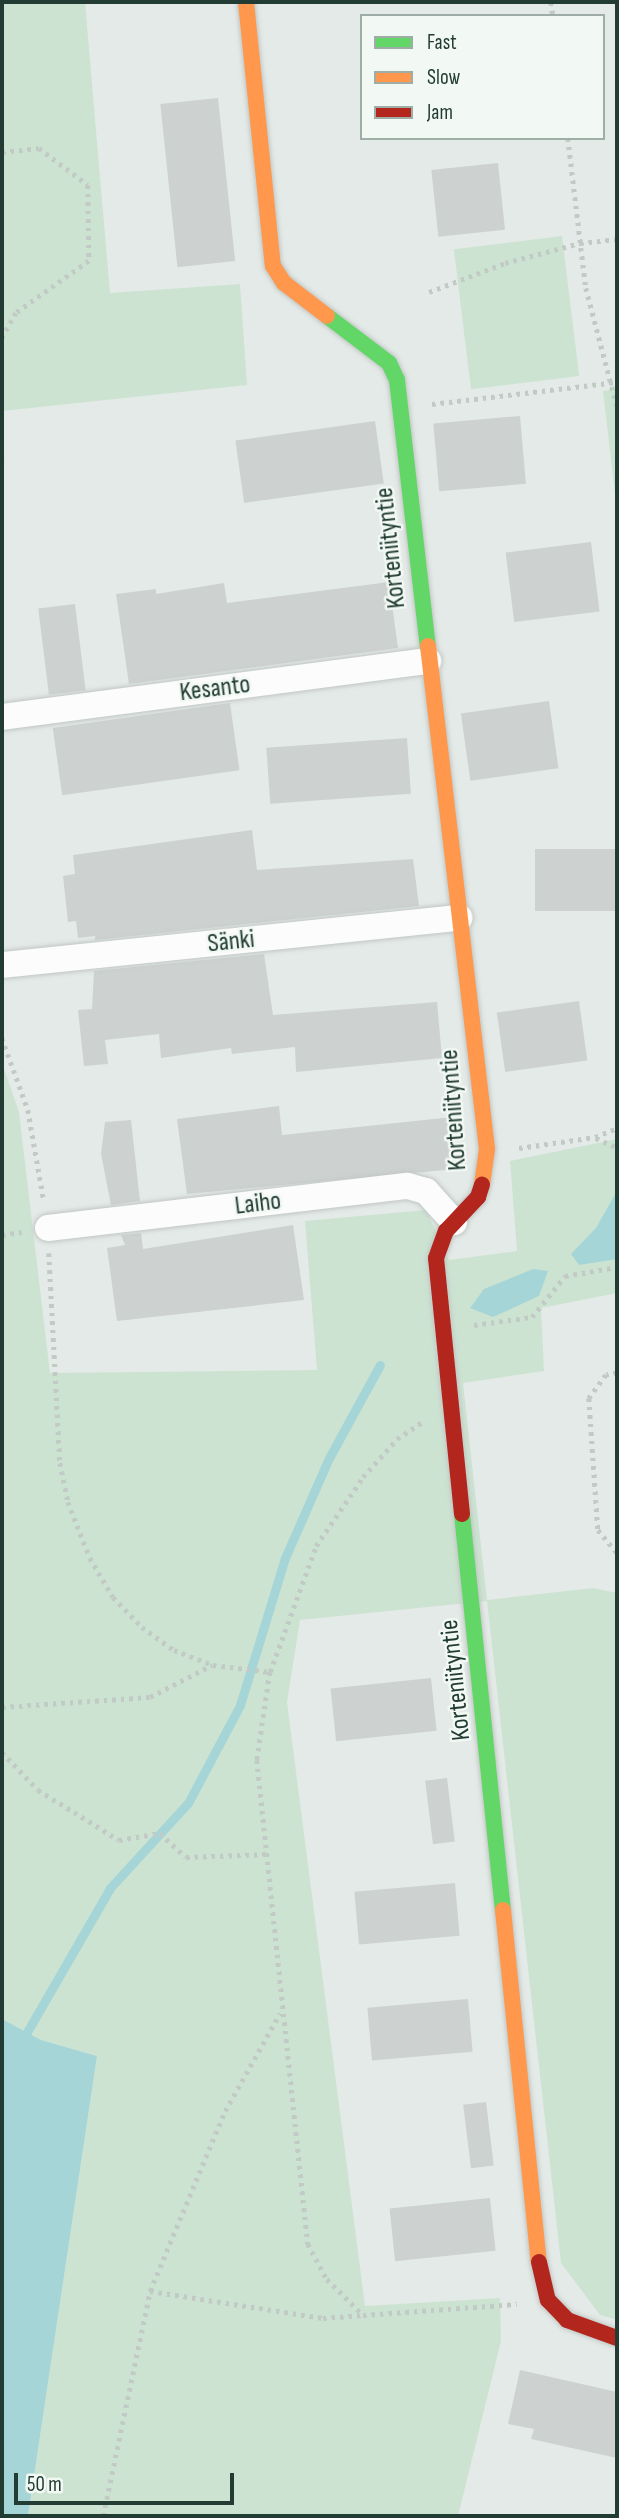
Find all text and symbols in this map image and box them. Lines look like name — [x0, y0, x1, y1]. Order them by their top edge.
legend — [360, 14, 605, 140]
text: Fast — [427, 30, 457, 55]
text: Slow — [427, 65, 460, 90]
text: Jam — [427, 100, 453, 125]
street label: Korteniityntie — [369, 486, 413, 610]
street label: Kesanto — [178, 669, 252, 709]
street label: Sänki — [206, 924, 256, 960]
street label: Korteniityntie — [434, 1048, 474, 1172]
street label: Laiho — [233, 1186, 283, 1222]
street label: Korteniityntie — [434, 1618, 478, 1742]
scale bar — [18, 2458, 238, 2502]
text: 50 m — [27, 2472, 62, 2497]

